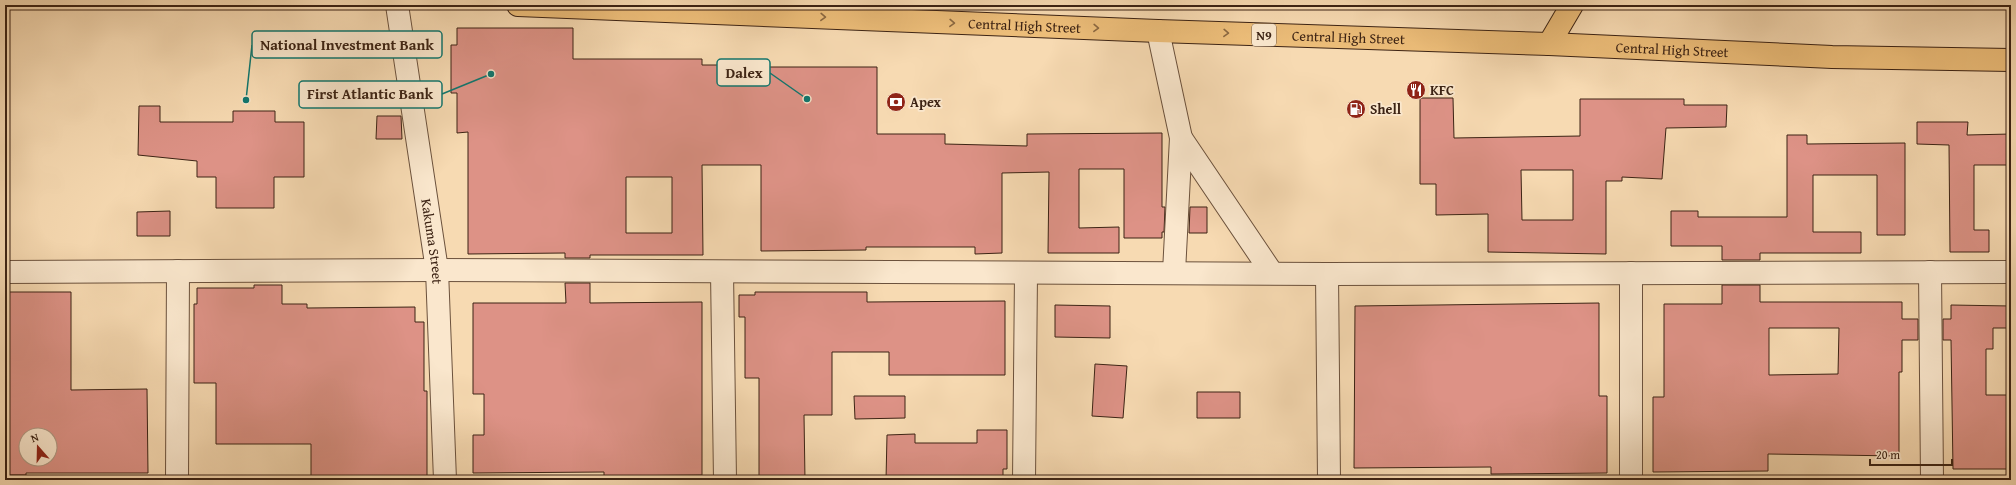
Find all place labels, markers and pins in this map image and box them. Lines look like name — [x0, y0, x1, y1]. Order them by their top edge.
callout: National Investment Bank — [252, 31, 442, 58]
callout: Dalex — [717, 59, 770, 86]
restaurant icon: KFC — [1405, 79, 1427, 101]
place label: KFC — [1430, 80, 1454, 100]
callout: First Atlantic Bank — [299, 81, 442, 108]
bank icon: Apex — [885, 91, 907, 113]
place label: Apex — [910, 92, 942, 112]
fuel station icon: Shell — [1345, 98, 1367, 120]
place label: Shell — [1370, 99, 1402, 119]

